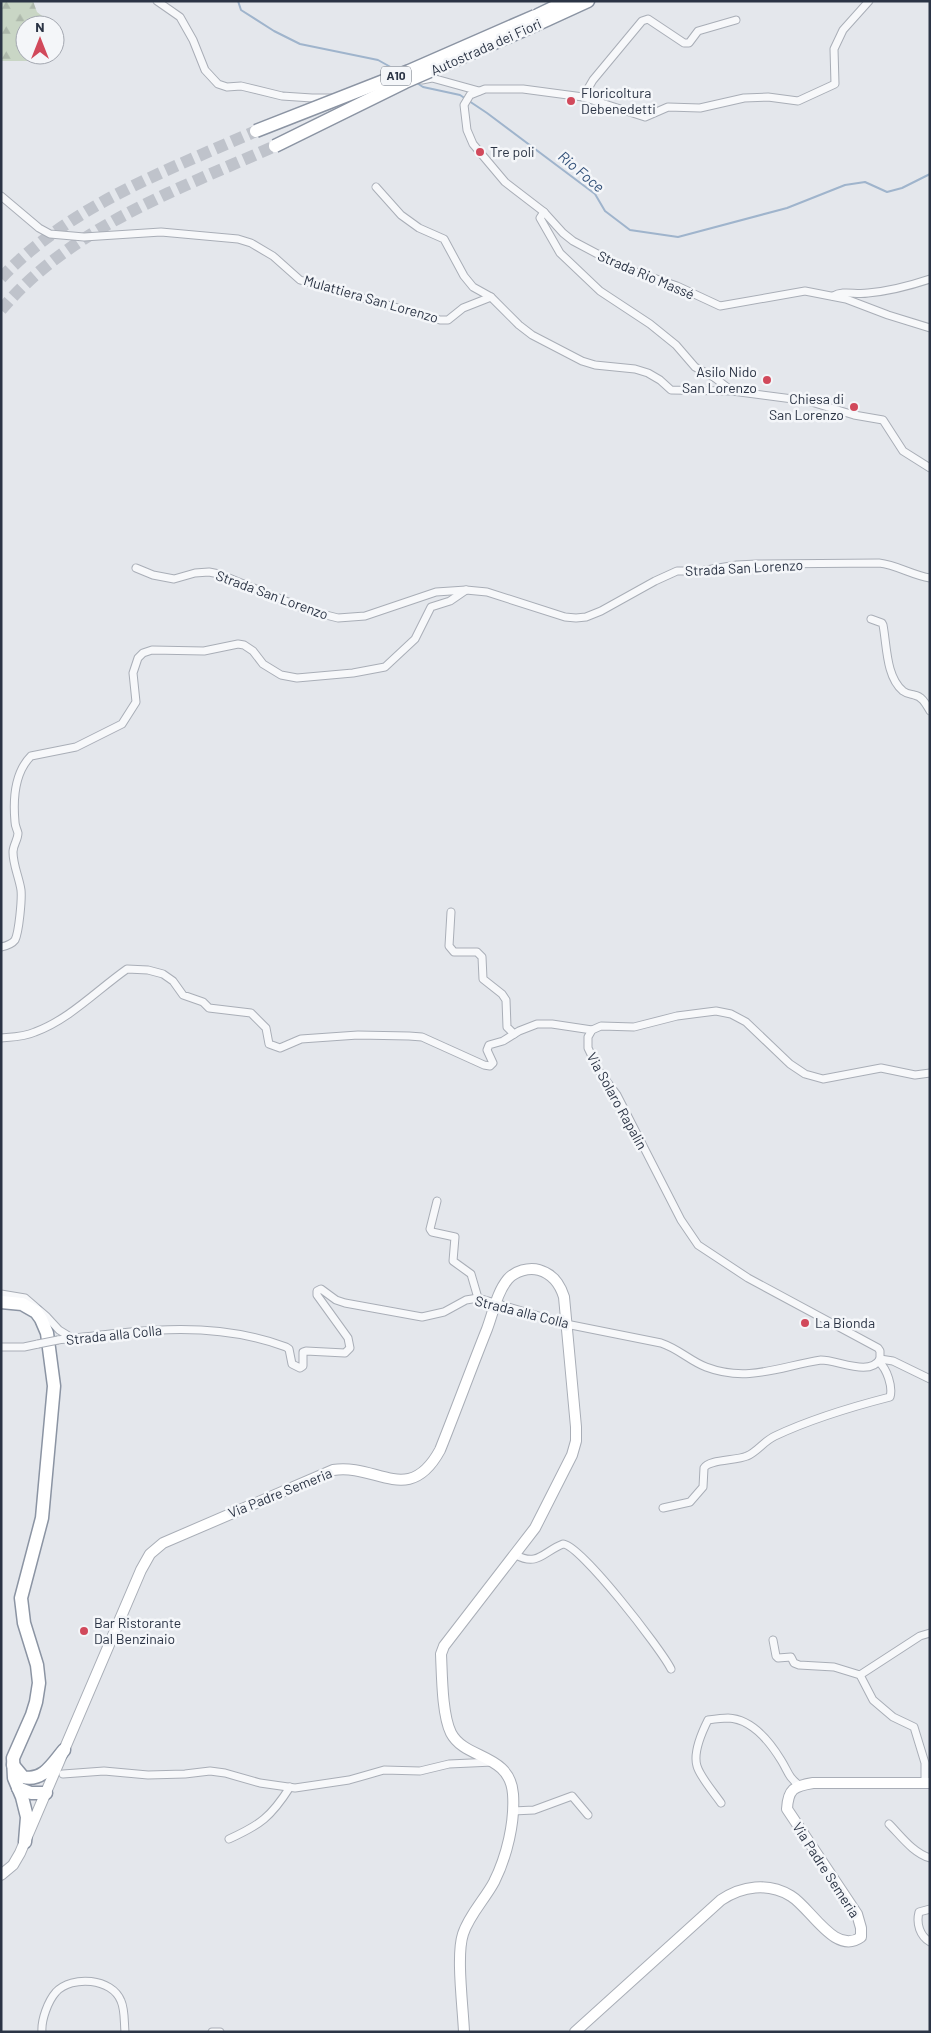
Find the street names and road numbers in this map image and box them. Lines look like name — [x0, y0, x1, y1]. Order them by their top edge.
street label: Autostrada dei Fiori — [428, 14, 544, 79]
road number: A10 — [381, 66, 411, 85]
street label: Strada Rio Massé — [595, 246, 697, 303]
street label: Mulattiera San Lorenzo — [302, 271, 440, 326]
street label: Strada San Lorenzo — [685, 556, 803, 579]
street label: Strada San Lorenzo — [214, 566, 331, 623]
street label: Via Solaro Rapalin — [584, 1049, 651, 1152]
street label: Strada alla Colla — [473, 1292, 571, 1331]
street label: Strada alla Colla — [65, 1321, 163, 1348]
street label: Via Padre Semeria — [225, 1464, 334, 1521]
street label: Via Padre Semeria — [789, 1819, 864, 1921]

